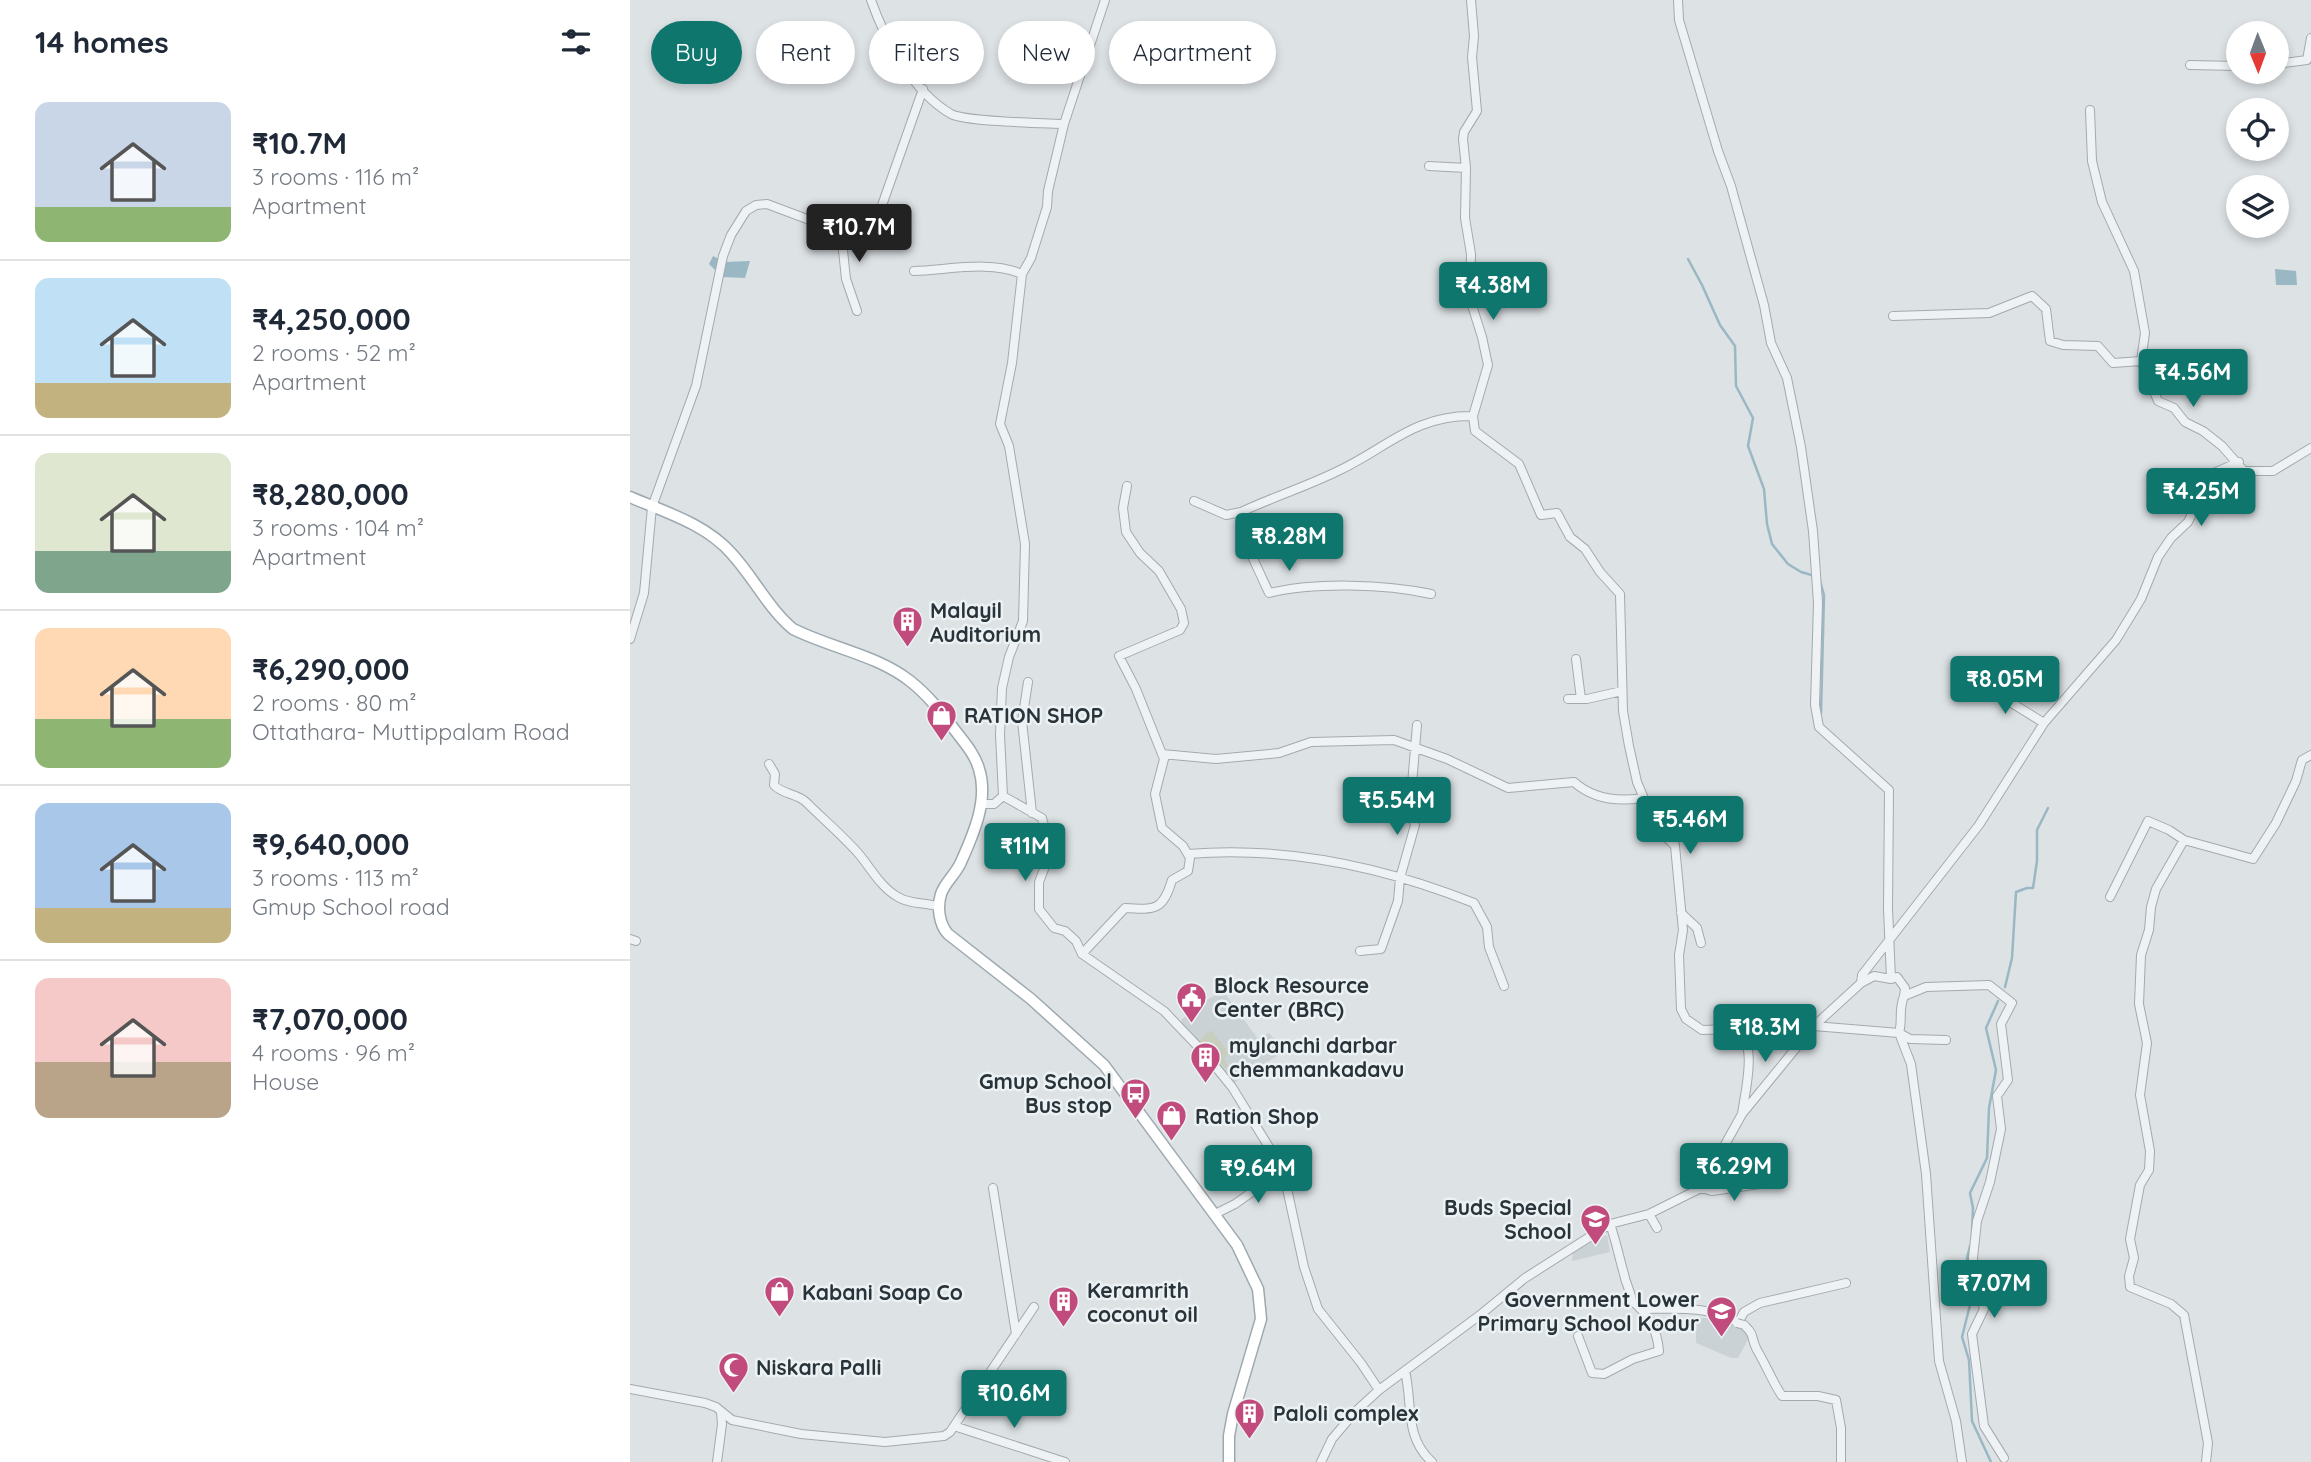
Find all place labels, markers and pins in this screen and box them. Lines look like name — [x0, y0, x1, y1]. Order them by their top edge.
pin: ₹10.7M — [802, 204, 916, 264]
pin: ₹4.38M — [1436, 262, 1550, 322]
pin: ₹4.56M — [2136, 350, 2250, 409]
pin: ₹4.25M — [2144, 468, 2258, 528]
pin: ₹8.28M — [1232, 514, 1346, 573]
place label: Malayil Auditorium — [930, 597, 1041, 647]
building icon: Malayil Auditorium — [890, 605, 924, 649]
pin: ₹8.05M — [1948, 656, 2062, 716]
shop icon: RATION SHOP — [924, 698, 958, 742]
place label: RATION SHOP — [964, 702, 1103, 728]
pin: ₹5.54M — [1340, 778, 1454, 837]
pin: ₹5.46M — [1633, 796, 1747, 856]
pin: ₹11M — [984, 824, 1066, 883]
place label: Block Resource Center (BRC) — [1214, 972, 1369, 1022]
public building icon: Block Resource Center (BRC) — [1174, 980, 1208, 1024]
pin: ₹18.3M — [1708, 1004, 1822, 1064]
place label: mylanchi darbar chemmankadavu — [1229, 1032, 1404, 1082]
building icon: mylanchi darbar chemmankadavu — [1189, 1040, 1223, 1084]
place label: Gmup School Bus stop — [979, 1068, 1112, 1118]
bus stop icon: Gmup School Bus stop — [1118, 1076, 1152, 1120]
shop icon: Ration Shop — [1155, 1099, 1189, 1143]
place label: Ration Shop — [1195, 1103, 1319, 1129]
pin: ₹6.29M — [1677, 1144, 1791, 1203]
pin: ₹9.64M — [1201, 1146, 1315, 1205]
place label: Buds Special School — [1444, 1194, 1572, 1244]
school or university icon: Buds Special School — [1578, 1202, 1612, 1246]
pin: ₹7.07M — [1937, 1260, 2051, 1320]
shop icon: Kabani Soap Co — [762, 1275, 796, 1319]
place label: Keramrith coconut oil — [1087, 1277, 1198, 1327]
place label: Kabani Soap Co — [802, 1279, 963, 1305]
building icon: Keramrith coconut oil — [1047, 1285, 1081, 1329]
place label: Government Lower Primary School Kodur — [1477, 1286, 1699, 1336]
school or university icon: Government Lower Primary School Kodur — [1705, 1294, 1739, 1338]
mosque icon: Niskara Palli — [716, 1350, 750, 1394]
place label: Niskara Palli — [756, 1354, 882, 1380]
pin: ₹10.6M — [957, 1370, 1071, 1430]
building icon: Paloli complex — [1233, 1396, 1267, 1440]
place label: Paloli complex — [1273, 1400, 1418, 1426]

